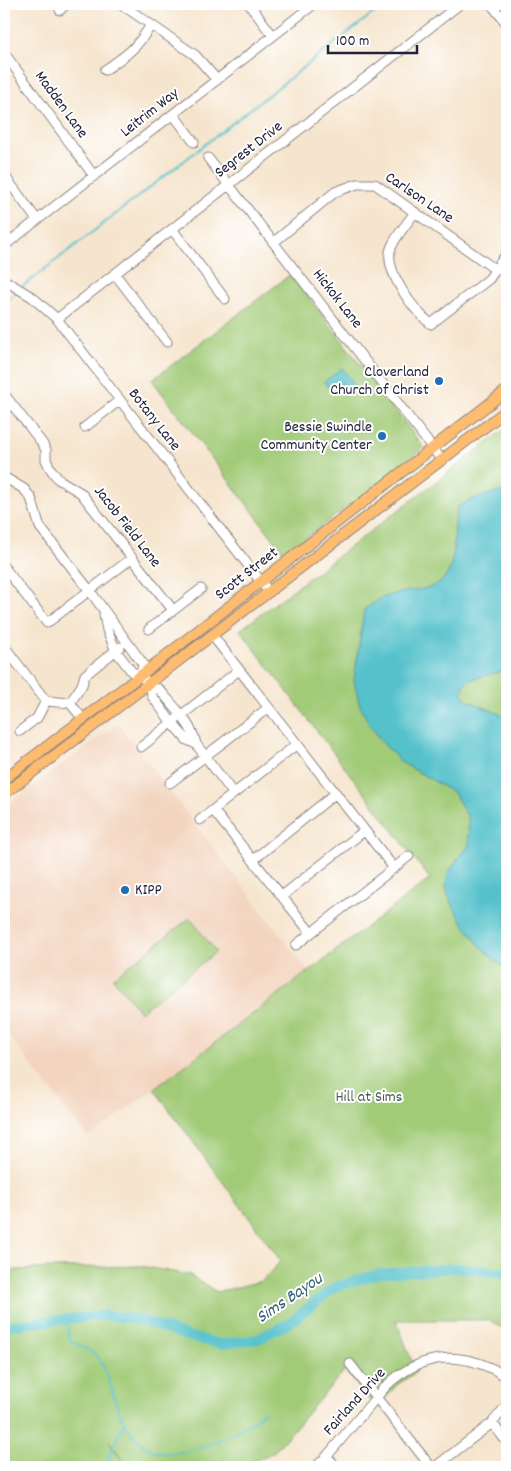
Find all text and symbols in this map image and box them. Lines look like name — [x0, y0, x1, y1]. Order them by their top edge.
scale bar — [328, 22, 417, 54]
text: 100 m — [336, 31, 369, 53]
street label: Madden Lane — [29, 66, 93, 144]
street label: Leitrim Way — [116, 82, 185, 143]
street label: Segrest Drive — [210, 116, 288, 184]
street label: Carlson Lane — [380, 167, 458, 229]
street label: Hickok Lane — [306, 264, 368, 334]
place label: Cloverland Church of Christ — [330, 361, 429, 402]
marker: Cloverland Church of Christ — [433, 375, 445, 387]
street label: Botany Lane — [122, 384, 186, 456]
place label: Bessie Swindle Community Center — [261, 416, 372, 457]
marker: Bessie Swindle Community Center — [376, 430, 388, 442]
street label: Jacob Field Lane — [88, 481, 166, 573]
street label: Scott Street — [210, 542, 284, 606]
place label: KIPP — [135, 879, 162, 902]
marker: KIPP — [119, 884, 131, 896]
park label: Hill at Sims — [335, 1086, 403, 1109]
water label: Sims Bayou — [252, 1267, 329, 1330]
street label: Fairland Drive — [318, 1363, 392, 1441]

